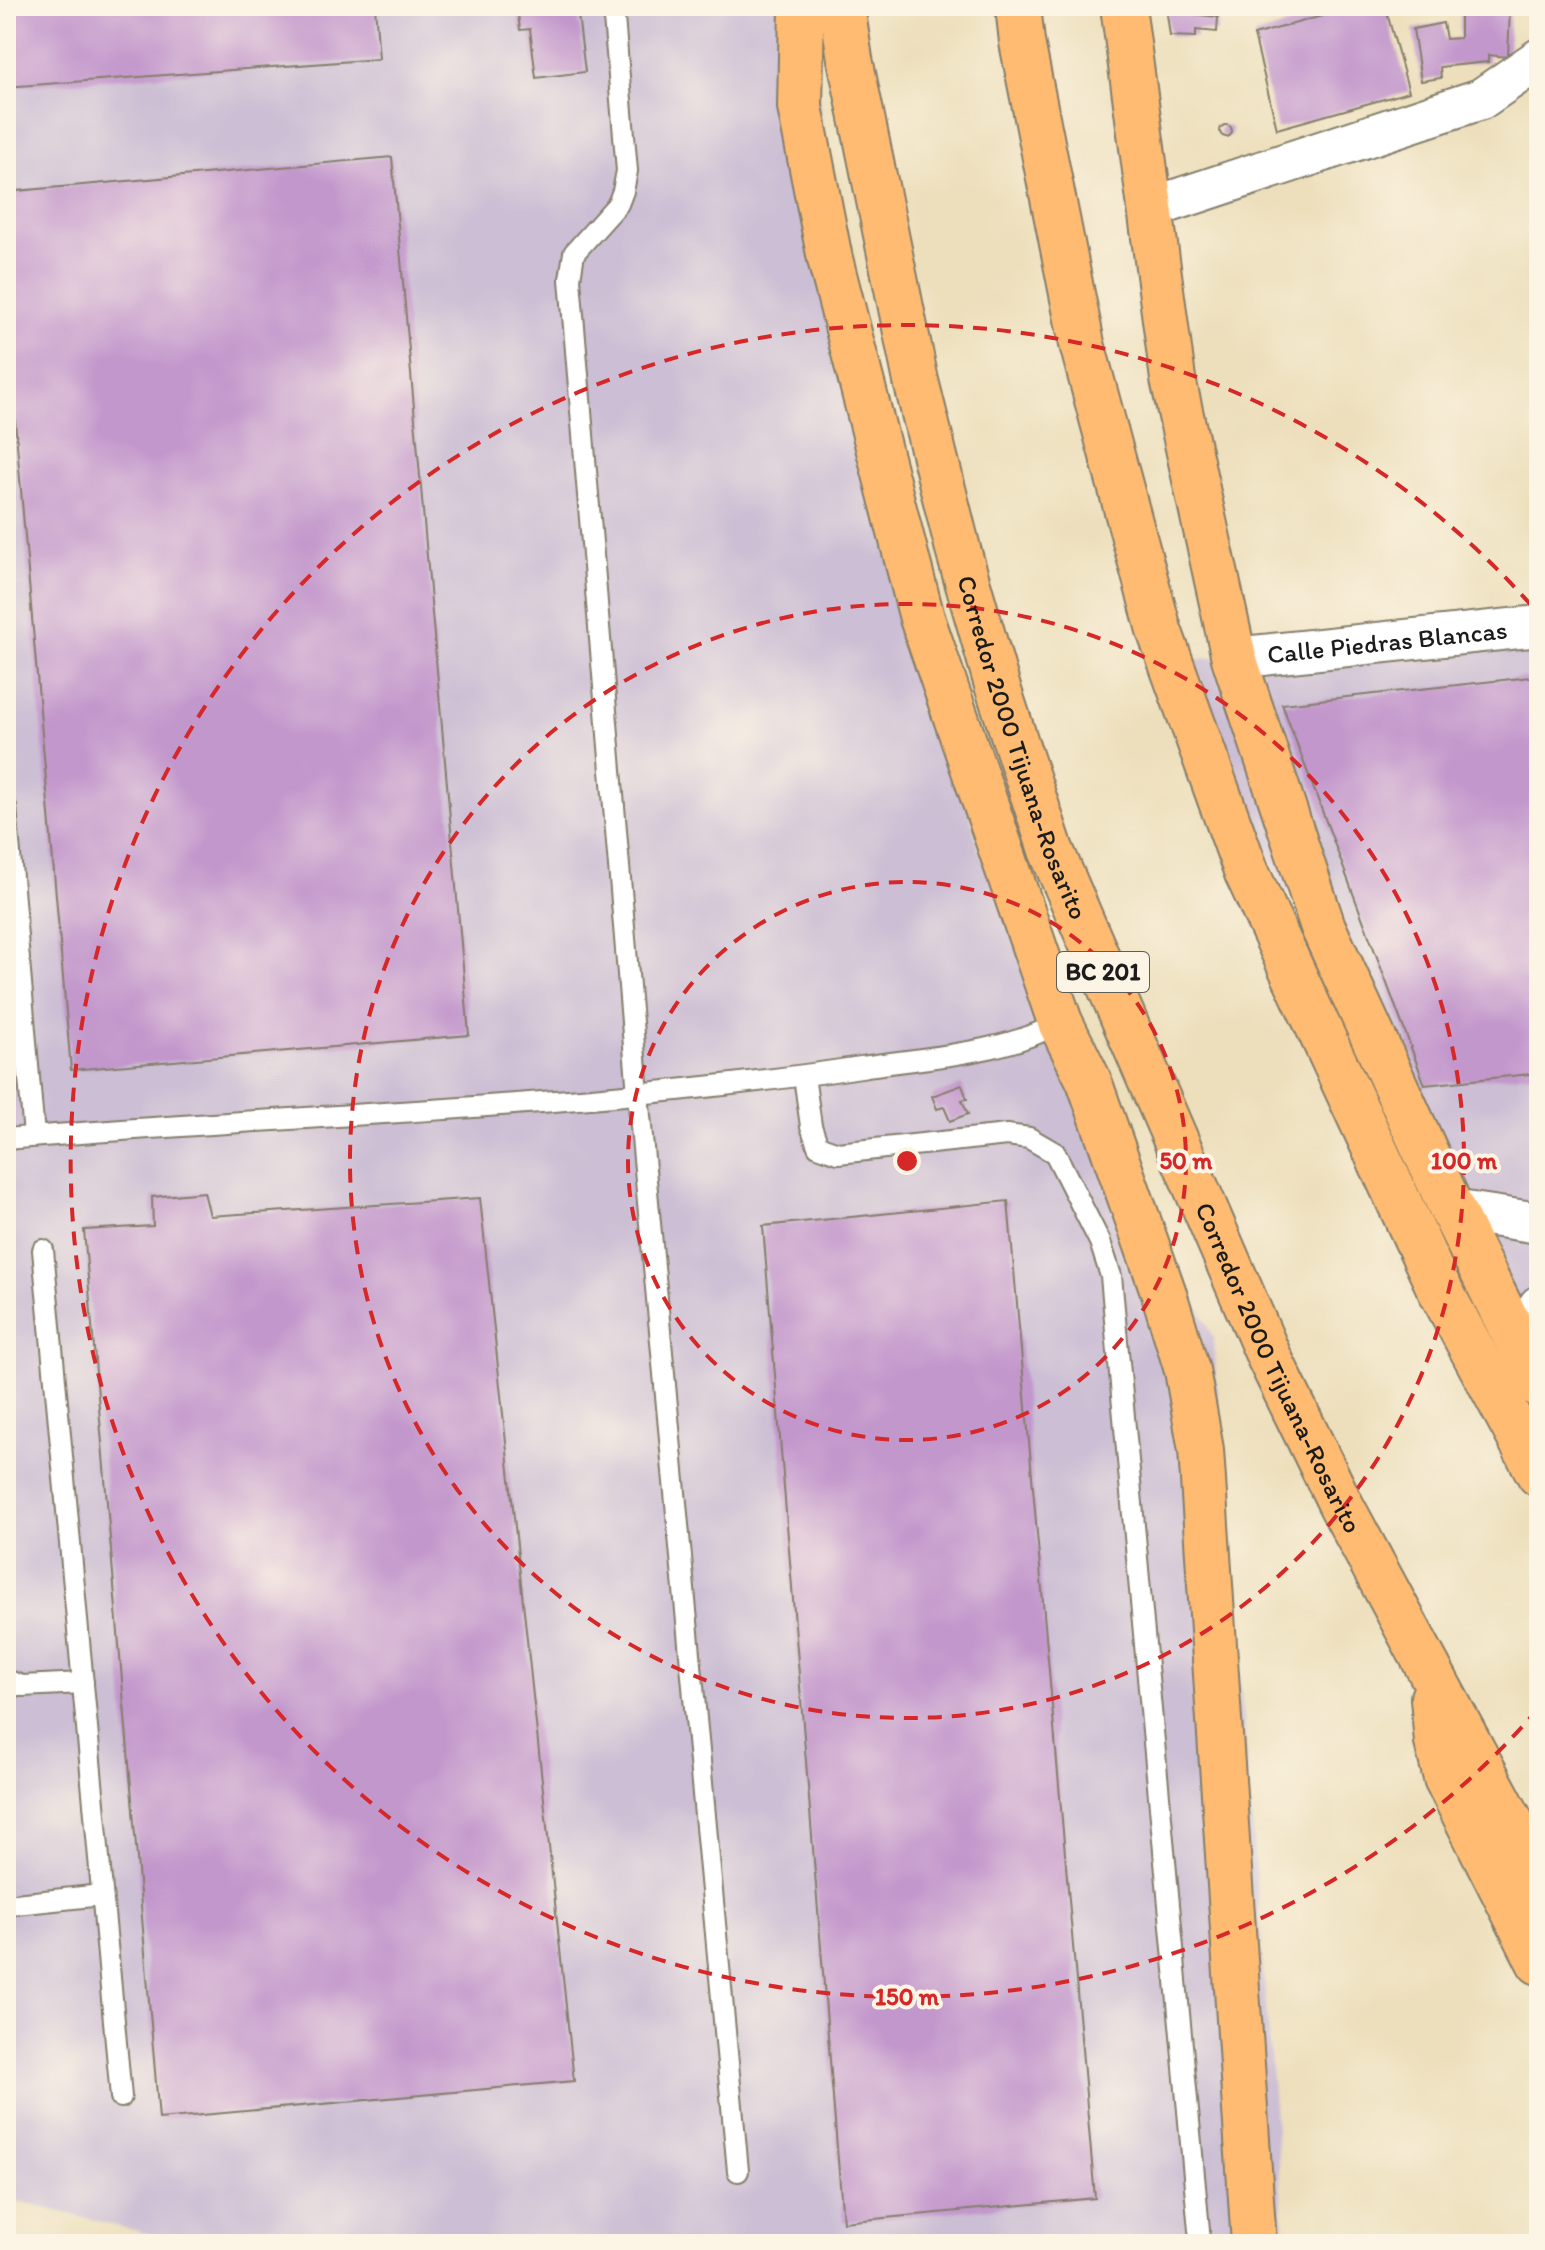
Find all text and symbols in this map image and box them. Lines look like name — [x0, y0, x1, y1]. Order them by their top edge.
street label: Corredor 2000 Tijuana-Rosarito — [950, 572, 1095, 924]
street label: Calle Piedras Blancas — [1266, 613, 1509, 670]
road number: BC 201 — [1057, 952, 1149, 992]
text: 50 m — [1160, 1146, 1213, 1175]
text: 100 m — [1431, 1146, 1498, 1175]
centre of rings — [893, 1147, 921, 1175]
street label: Corredor 2000 Tijuana-Rosarito — [1188, 1197, 1369, 1539]
text: 150 m — [875, 1982, 940, 2011]

